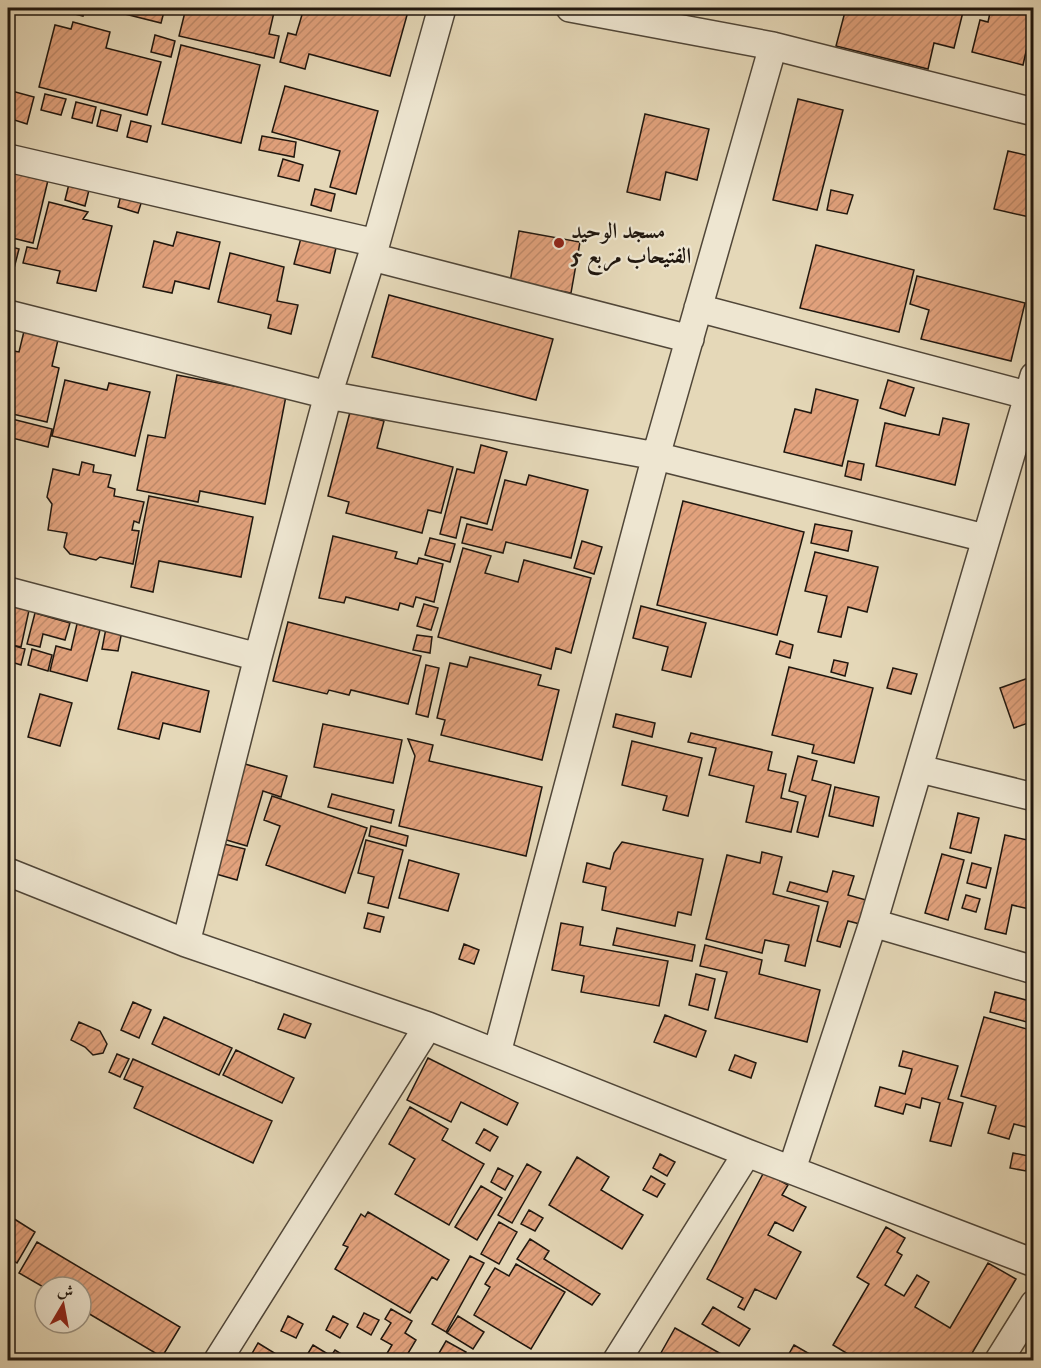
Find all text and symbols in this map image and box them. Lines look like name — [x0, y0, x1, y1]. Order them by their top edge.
place label: مسجد الوحيد الفتيحاب مربع 5 — [570, 218, 691, 276]
marker: مسجد الوحيد الفتيحاب مربع 5 — [552, 236, 566, 250]
north arrow — [33, 1275, 93, 1335]
text: ش — [56, 1280, 75, 1302]

